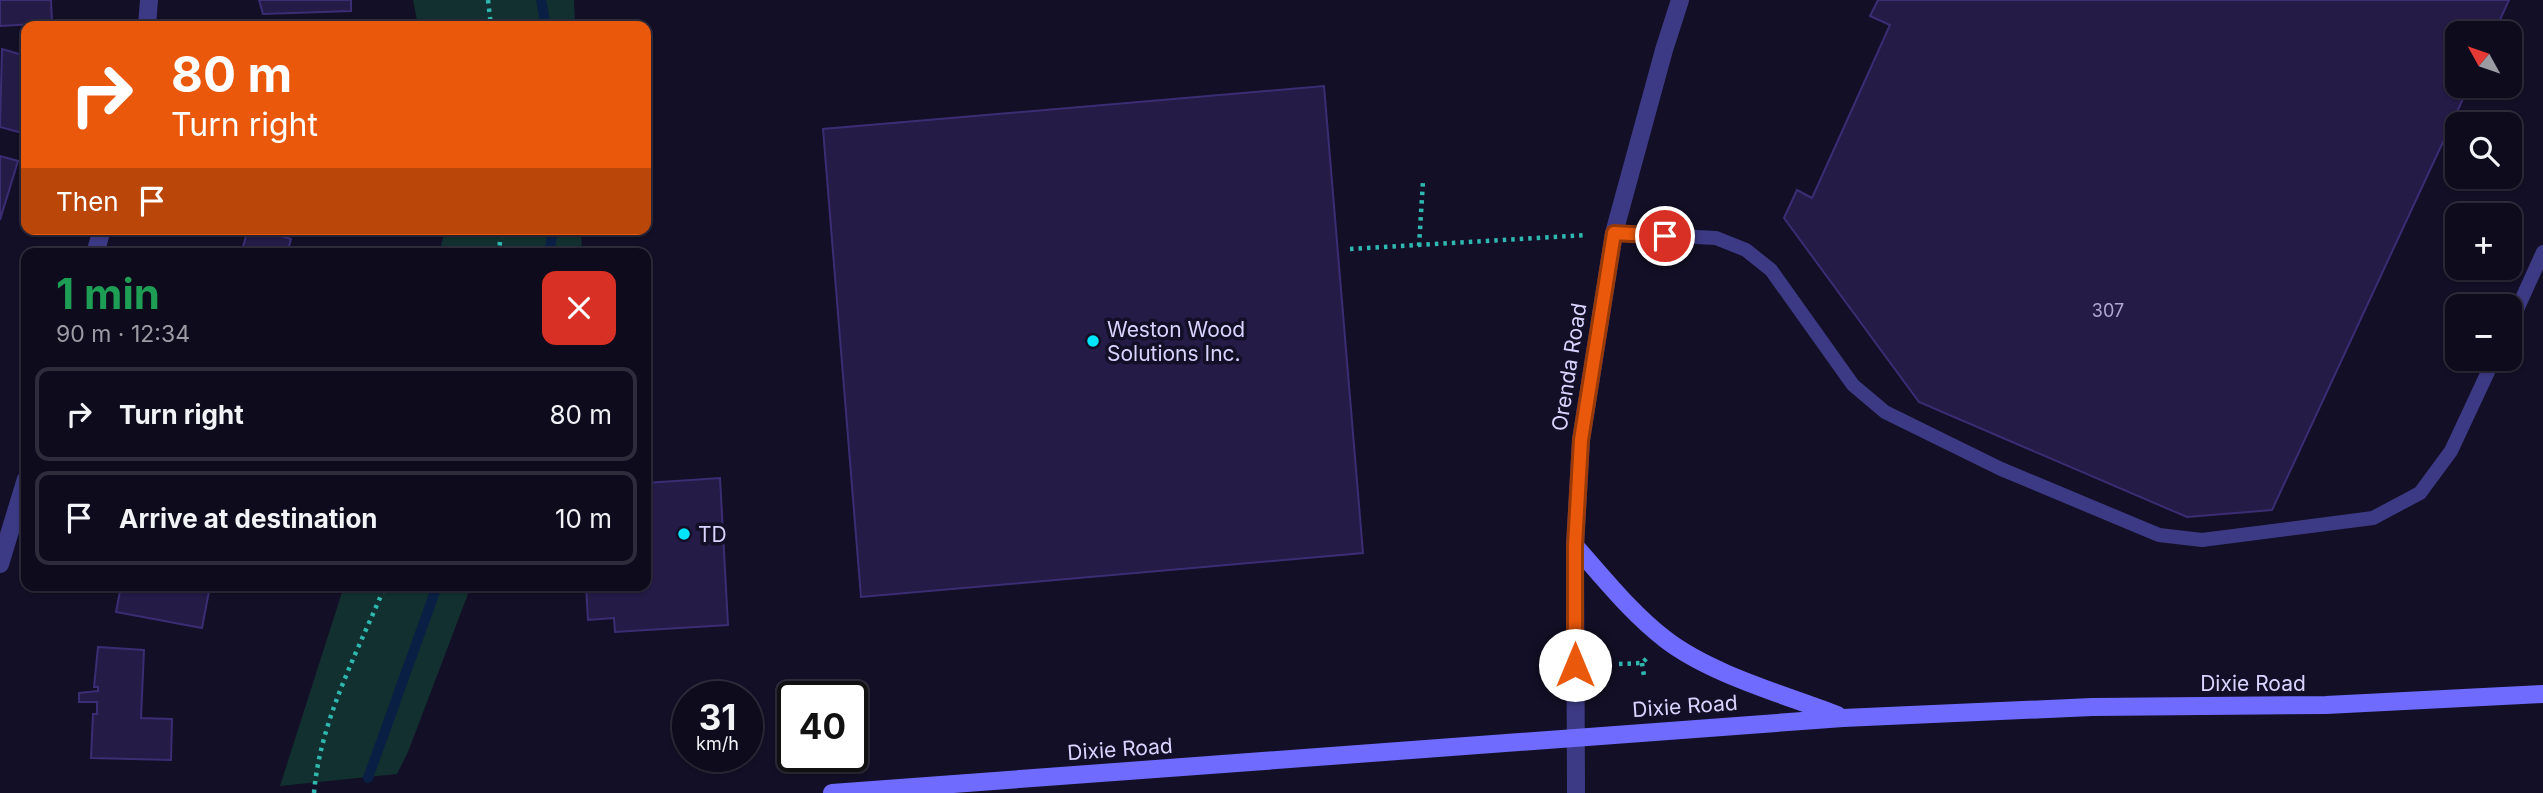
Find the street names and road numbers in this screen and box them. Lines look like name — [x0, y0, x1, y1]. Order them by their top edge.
street label: Orenda Road — [1547, 301, 1591, 433]
street label: Dixie Road — [2200, 671, 2306, 696]
street label: Dixie Road — [1631, 690, 1739, 722]
street label: Dixie Road — [1066, 733, 1174, 765]

